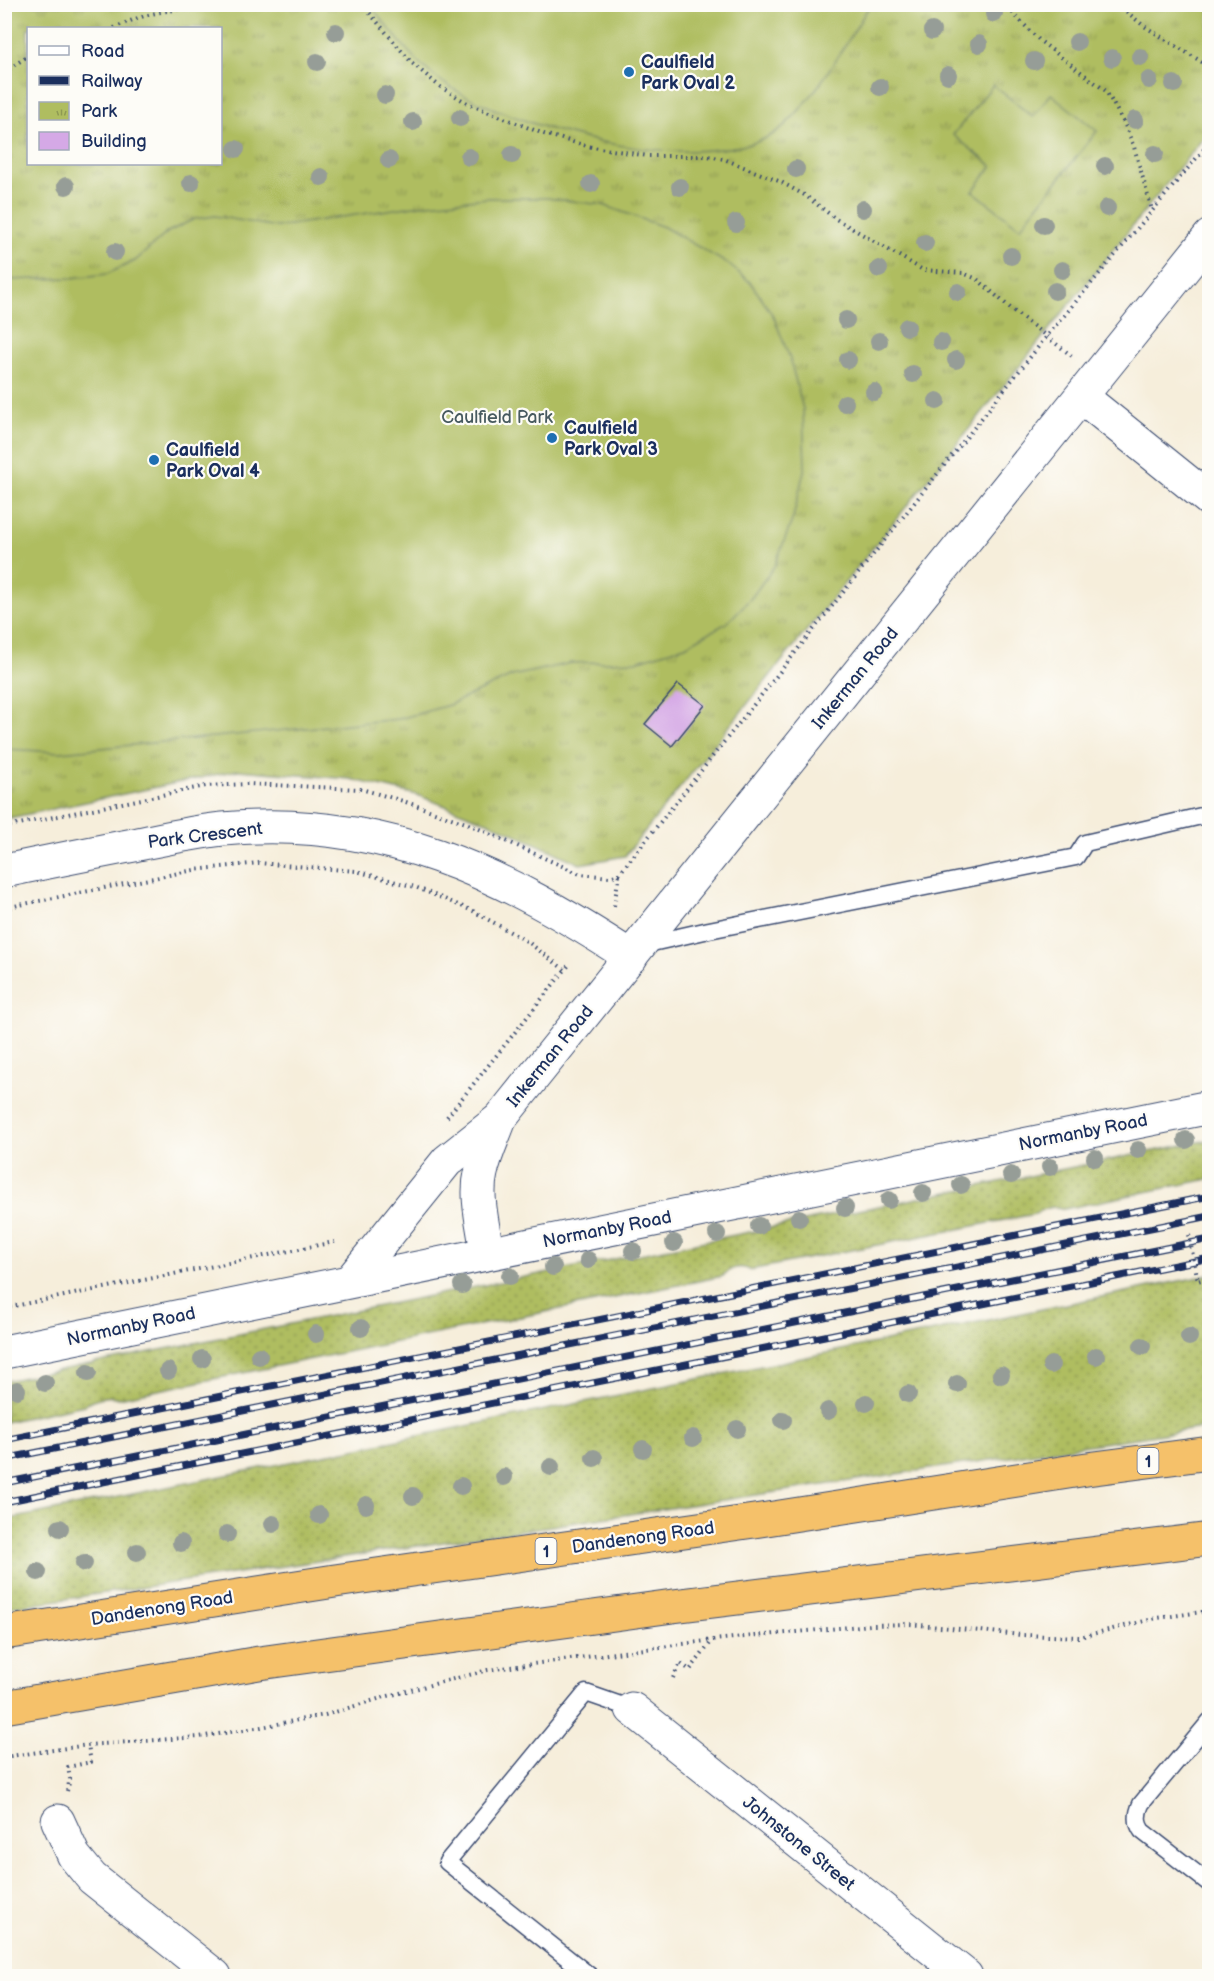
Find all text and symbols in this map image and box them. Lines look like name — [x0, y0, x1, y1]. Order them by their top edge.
legend — [27, 27, 222, 165]
text: Road — [81, 41, 125, 62]
place label: Caulfield Park Oval 2 — [641, 52, 735, 94]
marker: Caulfield Park Oval 2 — [622, 65, 636, 79]
text: Railway — [81, 71, 143, 92]
text: Park — [81, 101, 117, 122]
text: Building — [81, 131, 147, 152]
park label: Caulfield Park — [441, 407, 553, 428]
place label: Caulfield Park Oval 3 — [564, 418, 658, 460]
marker: Caulfield Park Oval 3 — [545, 431, 559, 445]
place label: Caulfield Park Oval 4 — [166, 440, 260, 482]
marker: Caulfield Park Oval 4 — [147, 453, 161, 467]
street label: Inkerman Road — [808, 623, 903, 734]
street label: Park Crescent — [147, 818, 264, 853]
street label: Inkerman Road — [503, 1001, 598, 1112]
street label: Normanby Road — [1017, 1110, 1149, 1155]
street label: Normanby Road — [541, 1207, 673, 1252]
street label: Normanby Road — [65, 1303, 197, 1350]
road number: 1 — [1138, 1448, 1158, 1474]
street label: Dandenong Road — [571, 1517, 716, 1558]
road number: 1 — [536, 1538, 556, 1564]
street label: Dandenong Road — [90, 1587, 235, 1630]
street label: Johnstone Street — [738, 1792, 859, 1895]

